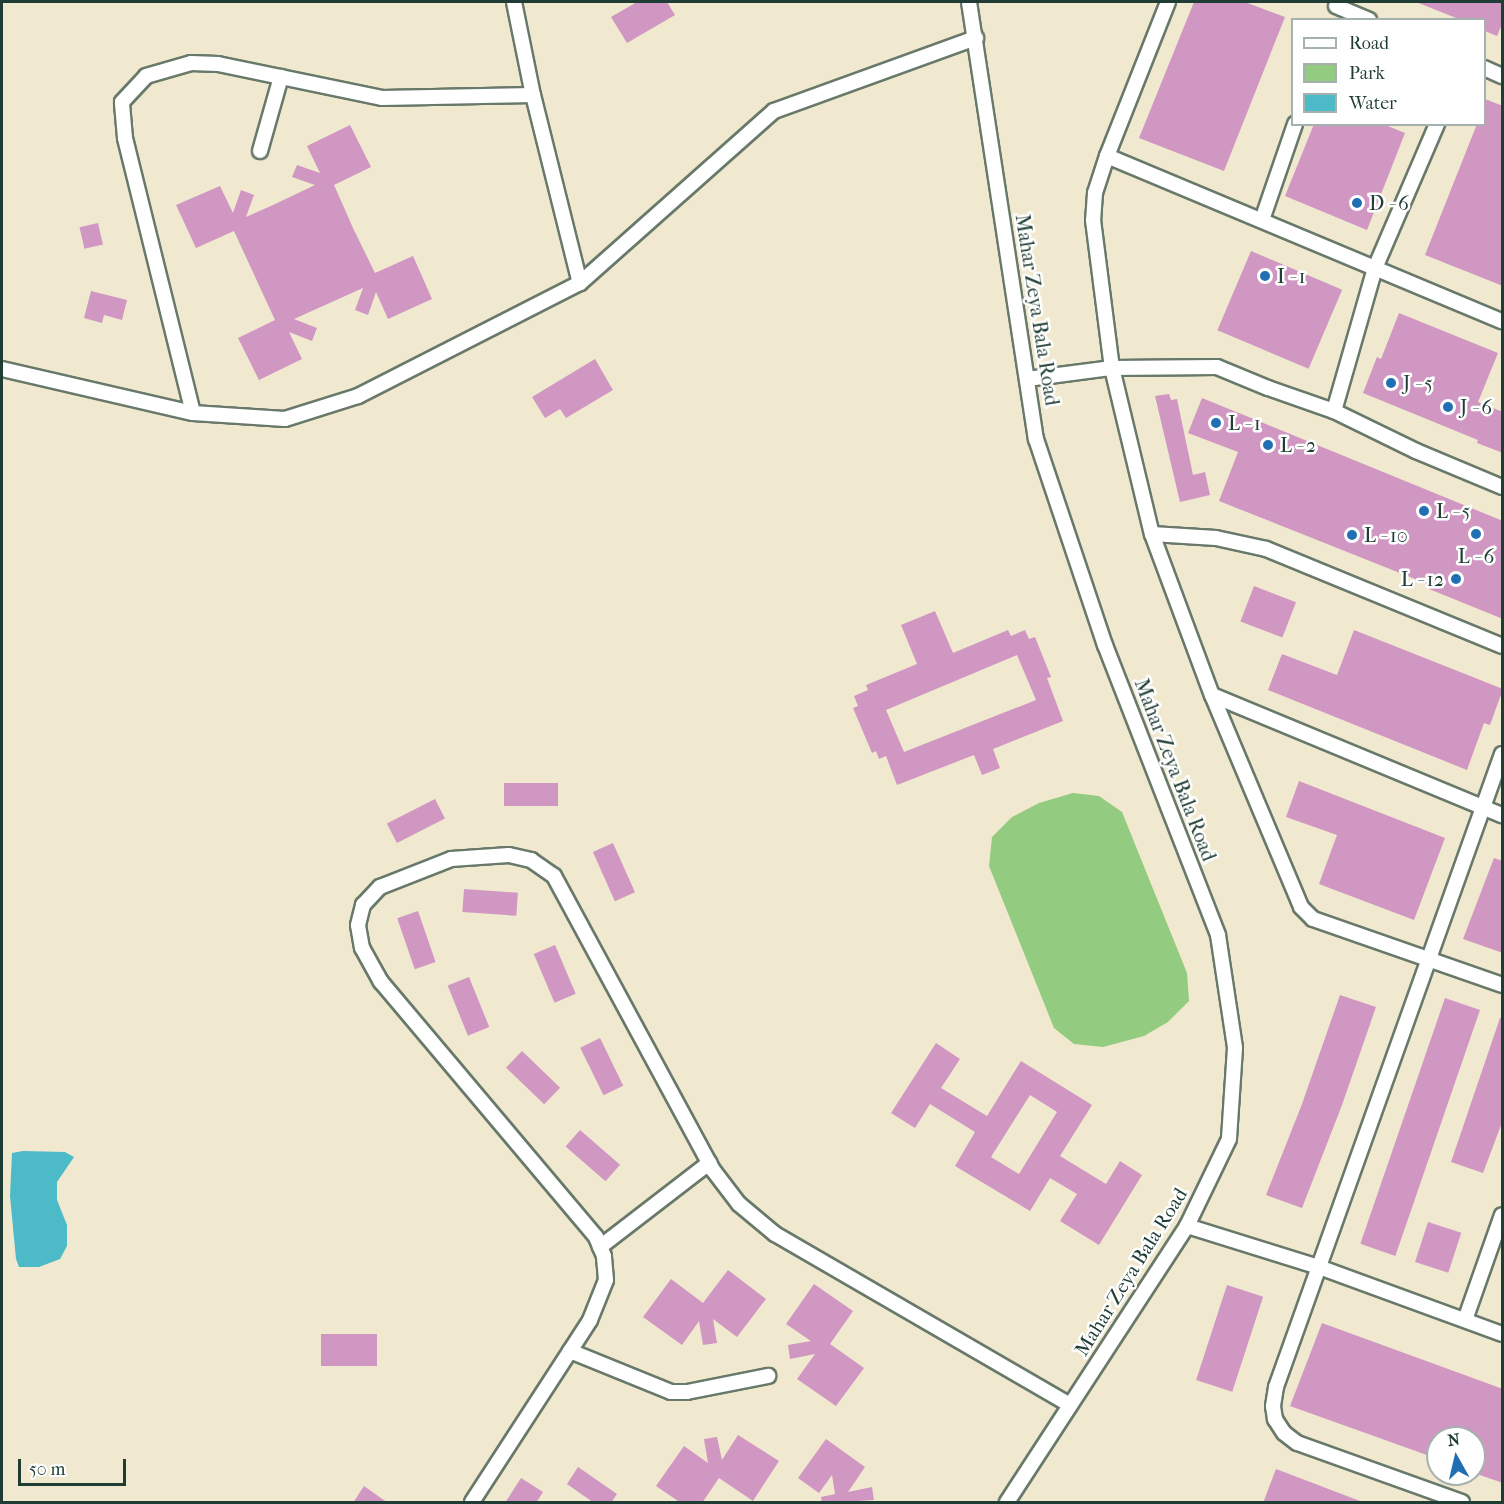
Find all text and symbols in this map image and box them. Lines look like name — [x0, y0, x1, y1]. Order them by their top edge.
legend — [1291, 18, 1486, 126]
text: Road — [1349, 33, 1389, 54]
text: Park — [1349, 63, 1385, 84]
text: Water — [1349, 93, 1397, 114]
place label: D - 6 — [1369, 191, 1409, 215]
marker: D - 6 — [1350, 196, 1364, 210]
street label: Mahar Zeya Bala Road — [1010, 212, 1064, 408]
place label: I - 1 — [1277, 264, 1306, 288]
marker: I - 1 — [1258, 269, 1272, 283]
place label: J - 5 — [1403, 371, 1433, 395]
marker: J - 5 — [1384, 376, 1398, 390]
place label: J - 6 — [1460, 395, 1492, 419]
marker: J - 6 — [1441, 400, 1455, 414]
place label: L - 1 — [1228, 411, 1261, 435]
marker: L - 1 — [1209, 416, 1223, 430]
place label: L - 2 — [1280, 433, 1316, 457]
marker: L - 2 — [1261, 438, 1275, 452]
place label: L - 5 — [1436, 499, 1470, 523]
marker: L - 5 — [1417, 504, 1431, 518]
place label: L - 10 — [1364, 523, 1408, 547]
marker: L - 6 — [1469, 527, 1483, 541]
marker: L - 10 — [1345, 528, 1359, 542]
place label: L - 6 — [1458, 544, 1494, 568]
place label: L - 12 — [1401, 567, 1444, 591]
marker: L - 12 — [1449, 572, 1463, 586]
street label: Mahar Zeya Bala Road — [1129, 675, 1221, 865]
street label: Mahar Zeya Bala Road — [1069, 1183, 1193, 1361]
north arrow — [1426, 1426, 1486, 1486]
text: N — [1446, 1429, 1461, 1450]
scale bar — [21, 1447, 129, 1485]
text: 50 m — [29, 1459, 65, 1480]

